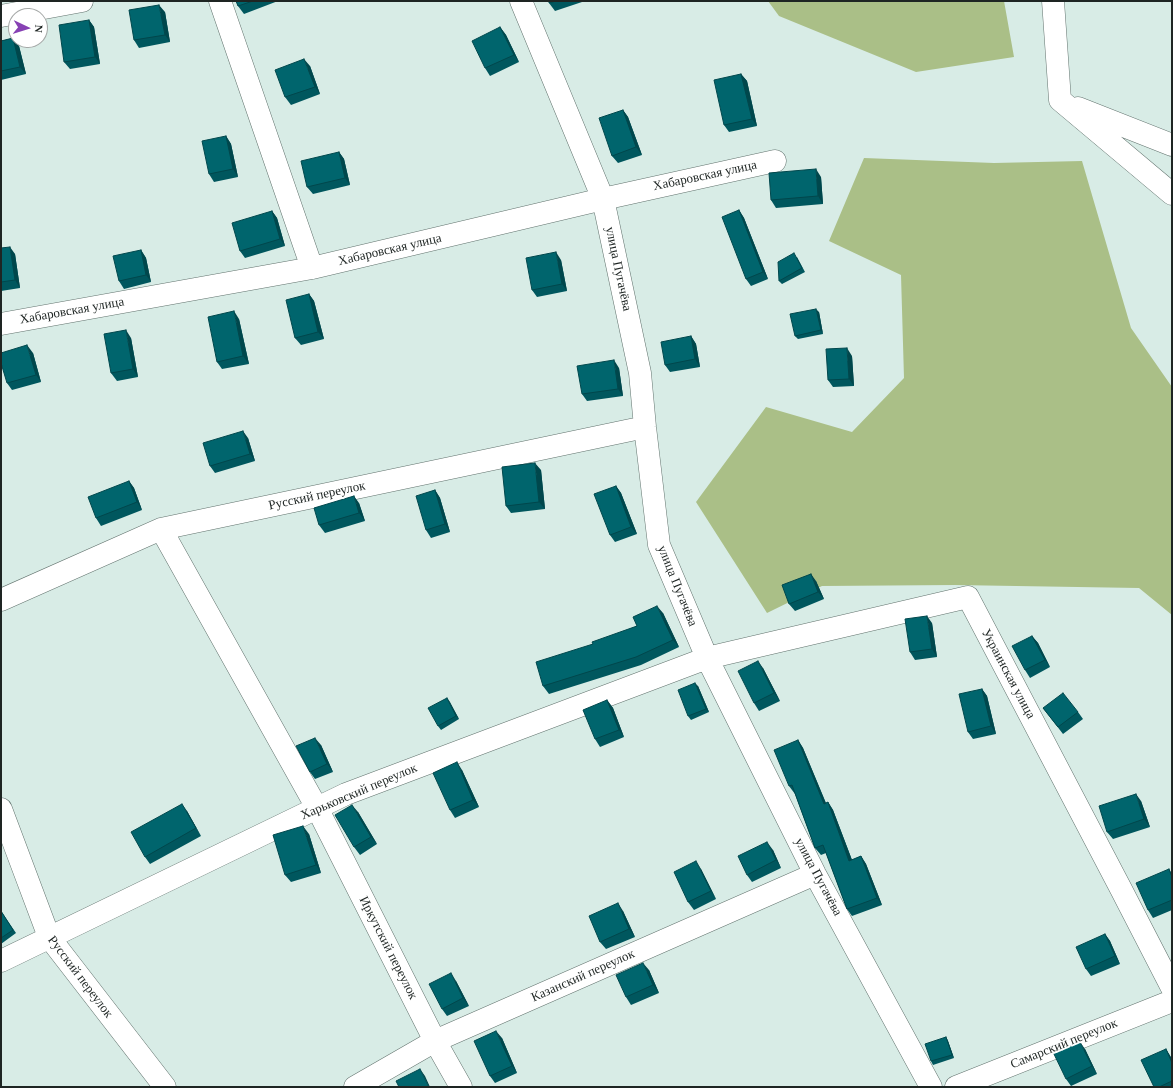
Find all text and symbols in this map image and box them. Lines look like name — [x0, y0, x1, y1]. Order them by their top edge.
north arrow — [8, 8, 48, 48]
text: N — [33, 24, 45, 33]
street label: Хабаровская улица — [652, 157, 758, 195]
street label: улица Пугачёва — [601, 225, 635, 313]
street label: Хабаровская улица — [337, 231, 443, 269]
street label: Хабаровская улица — [19, 294, 125, 328]
street label: Русский переулок — [267, 478, 367, 514]
street label: улица Пугачёва — [654, 543, 700, 629]
street label: Украинская улица — [978, 626, 1038, 722]
street label: Харьковский переулок — [298, 760, 420, 824]
street label: улица Пугачёва — [791, 835, 845, 919]
street label: Иркутский переулок — [355, 894, 421, 1002]
street label: Русский переулок — [44, 933, 116, 1021]
street label: Казанский переулок — [529, 946, 637, 1006]
street label: Самарский переулок — [1008, 1015, 1120, 1073]

